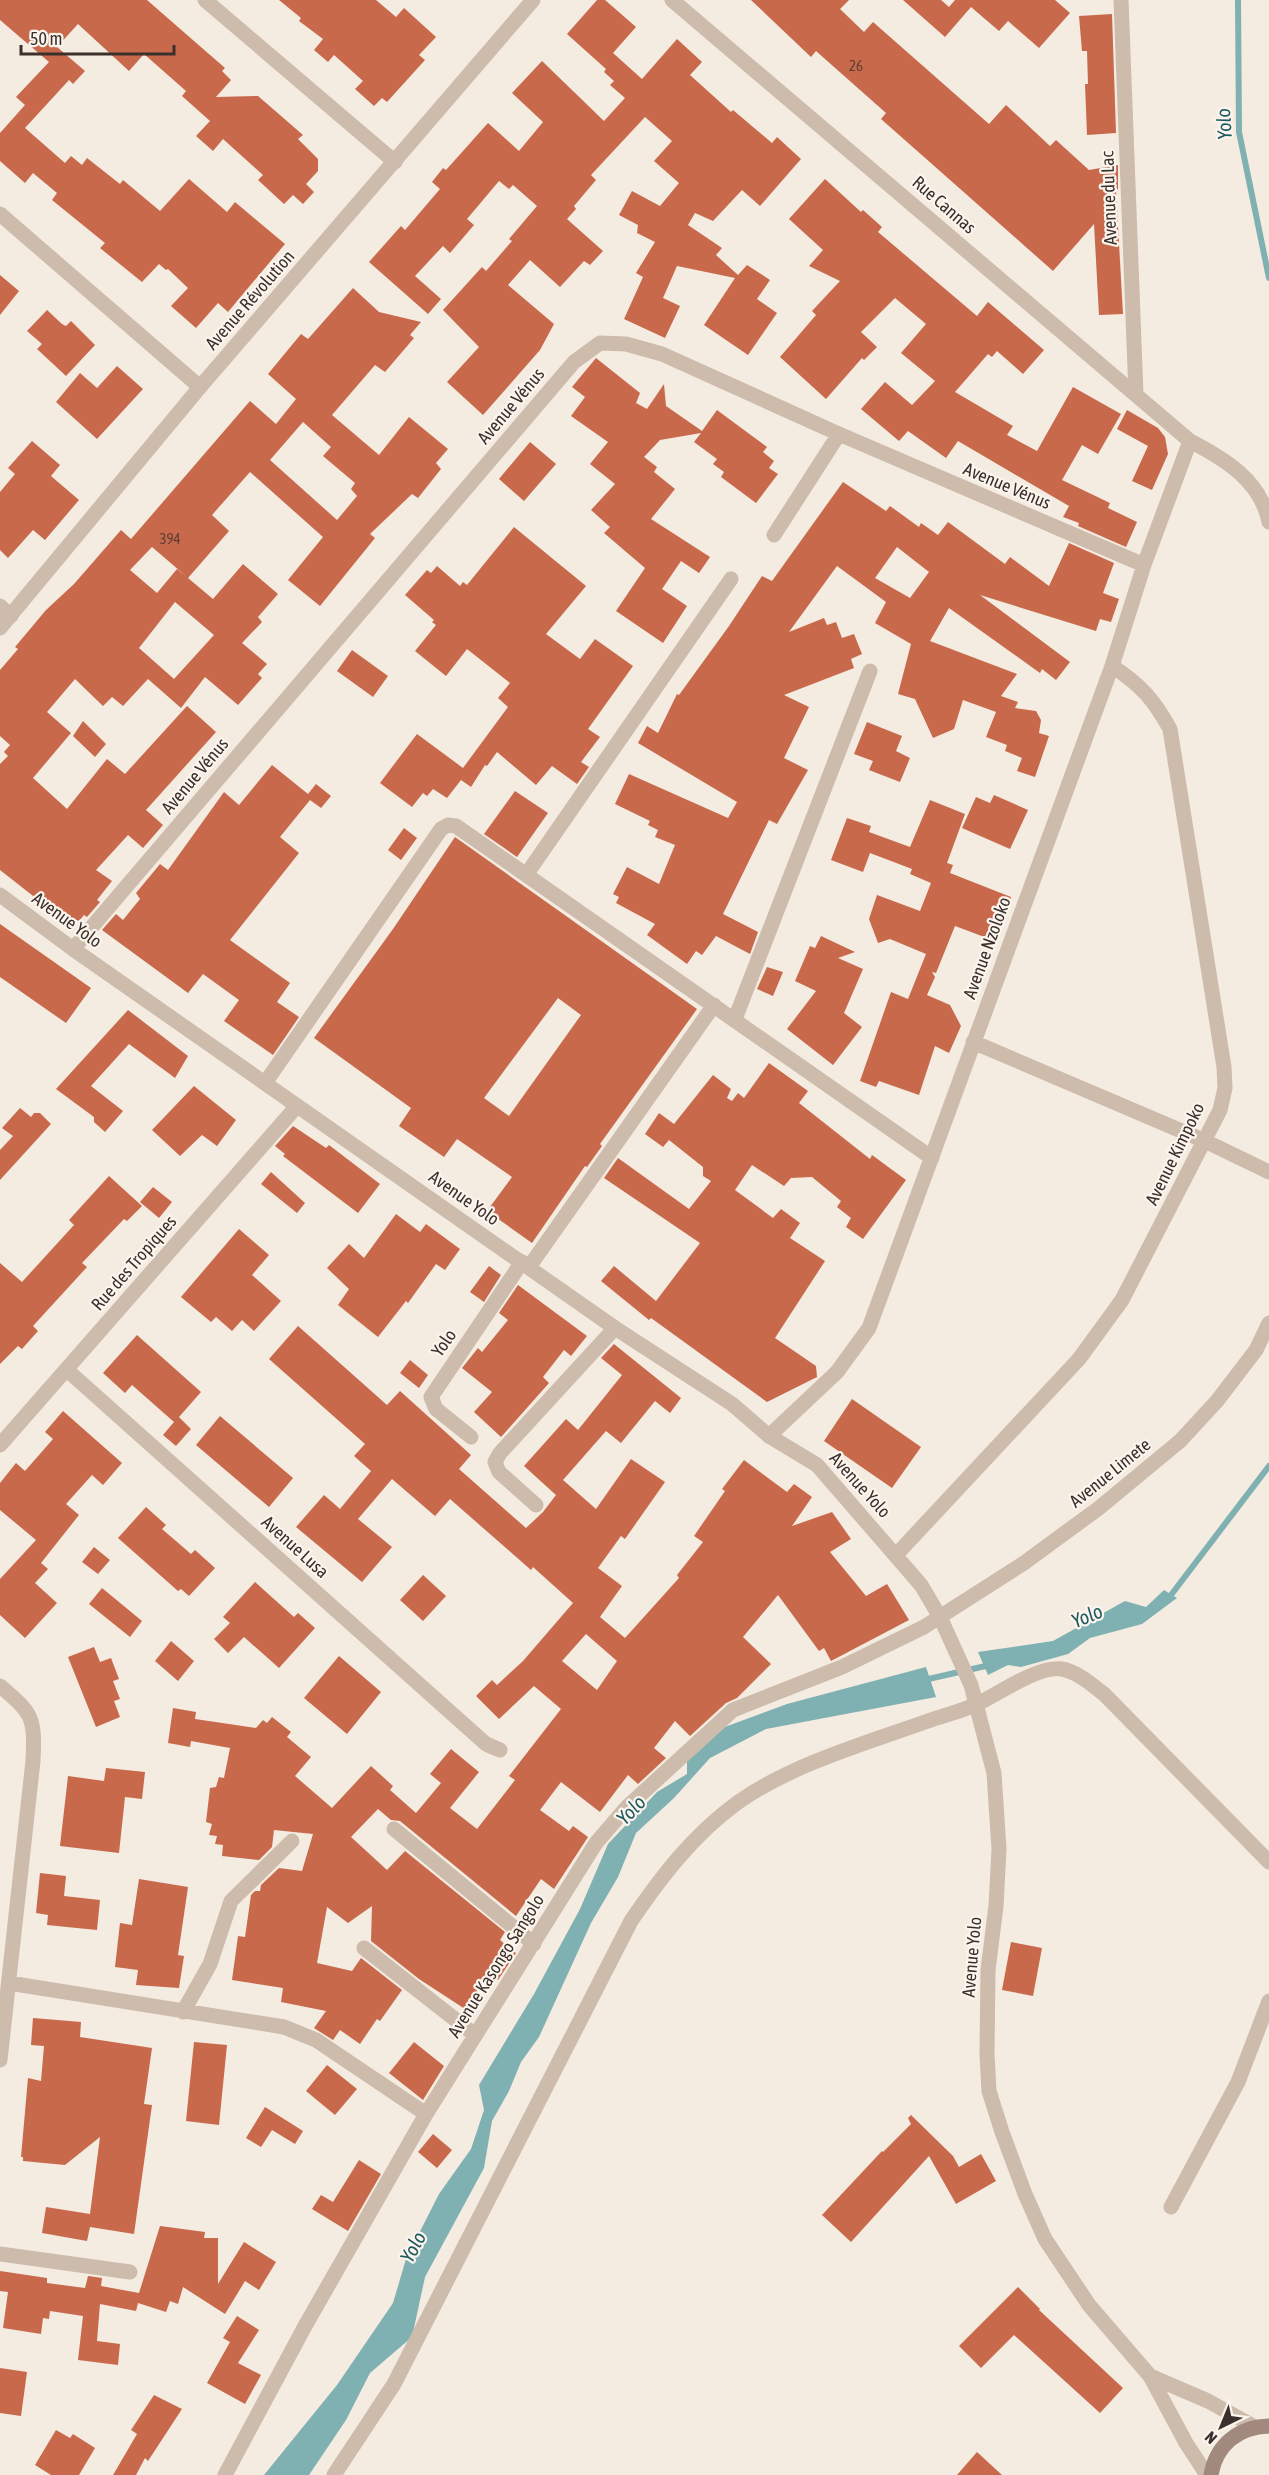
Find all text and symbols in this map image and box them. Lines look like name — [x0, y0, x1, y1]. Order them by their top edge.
scale bar — [21, 18, 174, 56]
text: 50 m — [30, 28, 62, 49]
house number: 26 — [849, 57, 863, 74]
water label: Yolo — [1211, 108, 1236, 141]
street label: Avenue du Lac — [1096, 150, 1121, 245]
street label: Rue Cannas — [908, 171, 980, 238]
street label: Avenue Révolution — [201, 246, 299, 354]
street label: Avenue Vénus — [473, 363, 548, 448]
street label: Avenue Vénus — [961, 458, 1054, 513]
house number: 394 — [159, 530, 181, 547]
street label: Avenue Vénus — [157, 733, 232, 818]
street label: Avenue Yolo — [28, 887, 106, 952]
street label: Avenue Nzoloko — [958, 894, 1015, 1002]
street label: Avenue Kimpoko — [1141, 1099, 1208, 1208]
street label: Avenue Yolo — [425, 1166, 503, 1229]
street label: Rue des Tropiques — [87, 1211, 181, 1314]
street label: Yolo — [427, 1325, 460, 1360]
street label: Avenue Limete — [1065, 1434, 1154, 1512]
street label: Avenue Yolo — [826, 1448, 895, 1522]
street label: Avenue Lusa — [258, 1511, 333, 1582]
water label: Yolo — [1068, 1599, 1106, 1632]
water label: Yolo — [611, 1790, 650, 1829]
street label: Avenue Kasongo Sangolo — [443, 1890, 548, 2041]
street label: Avenue Yolo — [958, 1916, 985, 1998]
water label: Yolo — [395, 2227, 430, 2266]
north arrow — [1191, 2397, 1251, 2457]
text: N — [1201, 2428, 1220, 2448]

